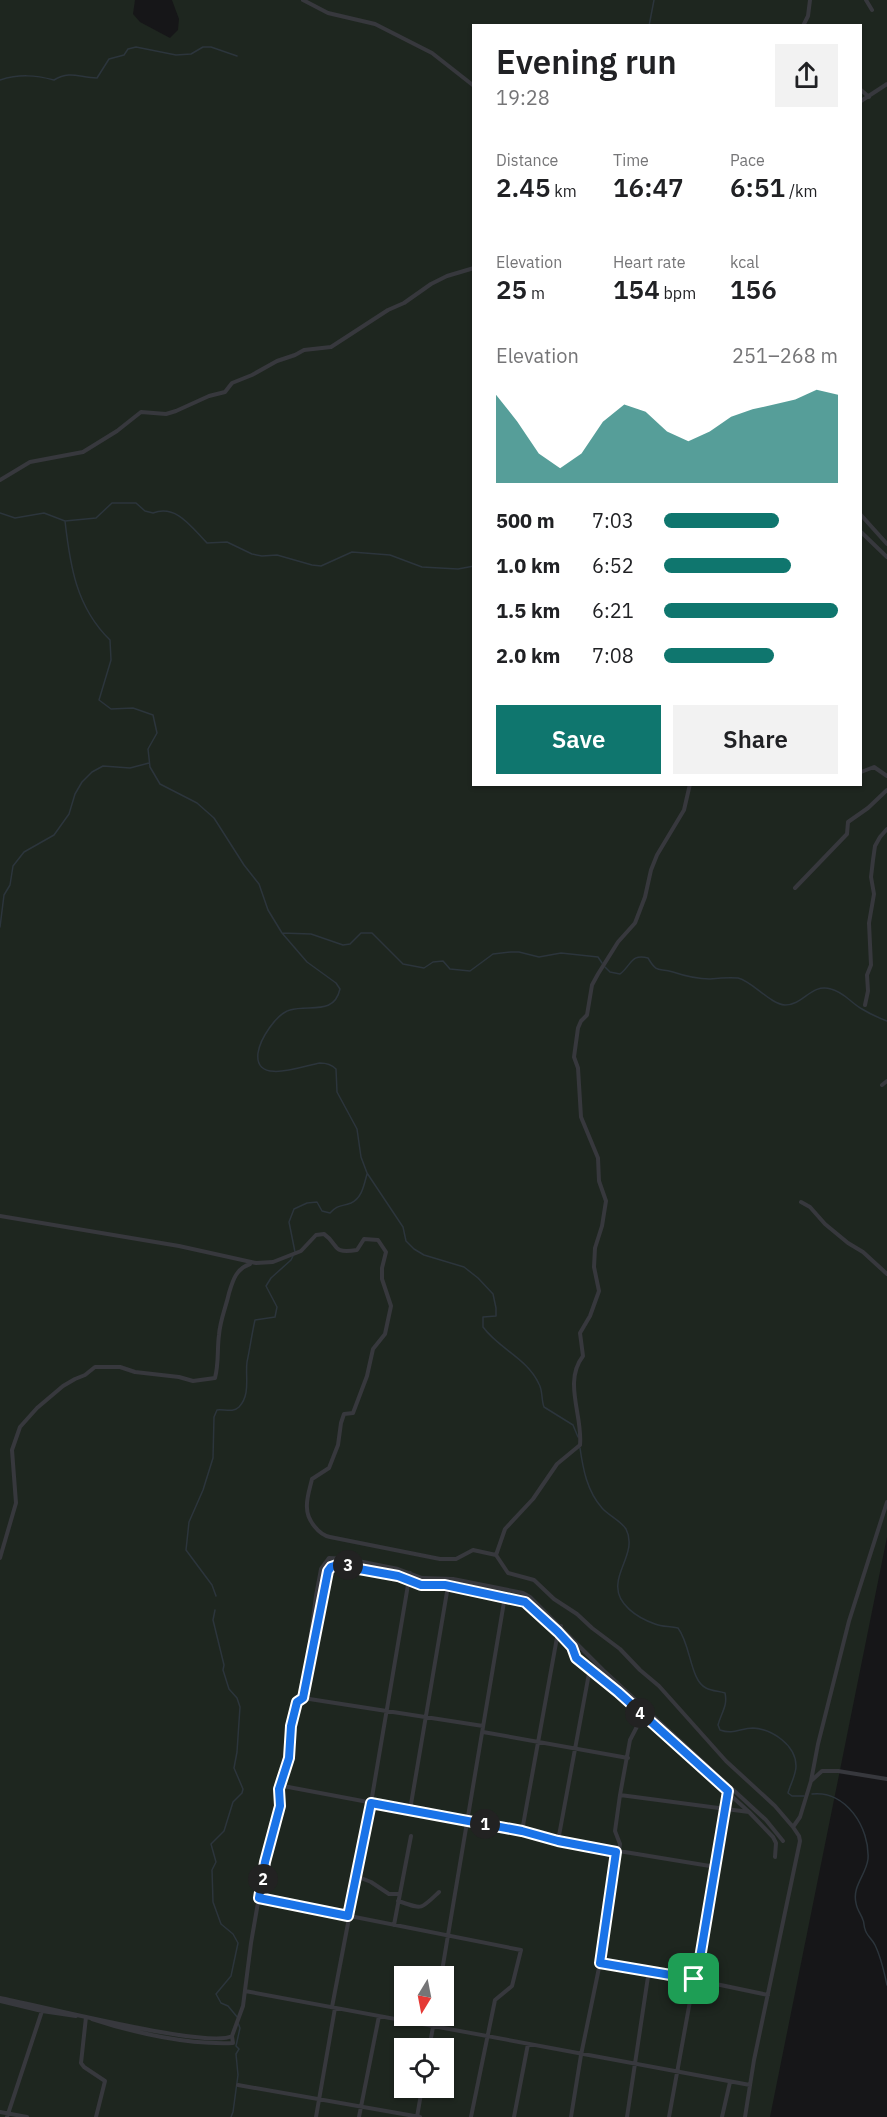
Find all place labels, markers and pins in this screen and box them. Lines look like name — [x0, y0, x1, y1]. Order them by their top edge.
pin: 3 — [333, 1550, 363, 1580]
pin: 4 — [625, 1698, 655, 1728]
pin: 1 — [470, 1809, 500, 1839]
pin: 2 — [248, 1864, 278, 1894]
pin — [668, 1953, 719, 2004]

